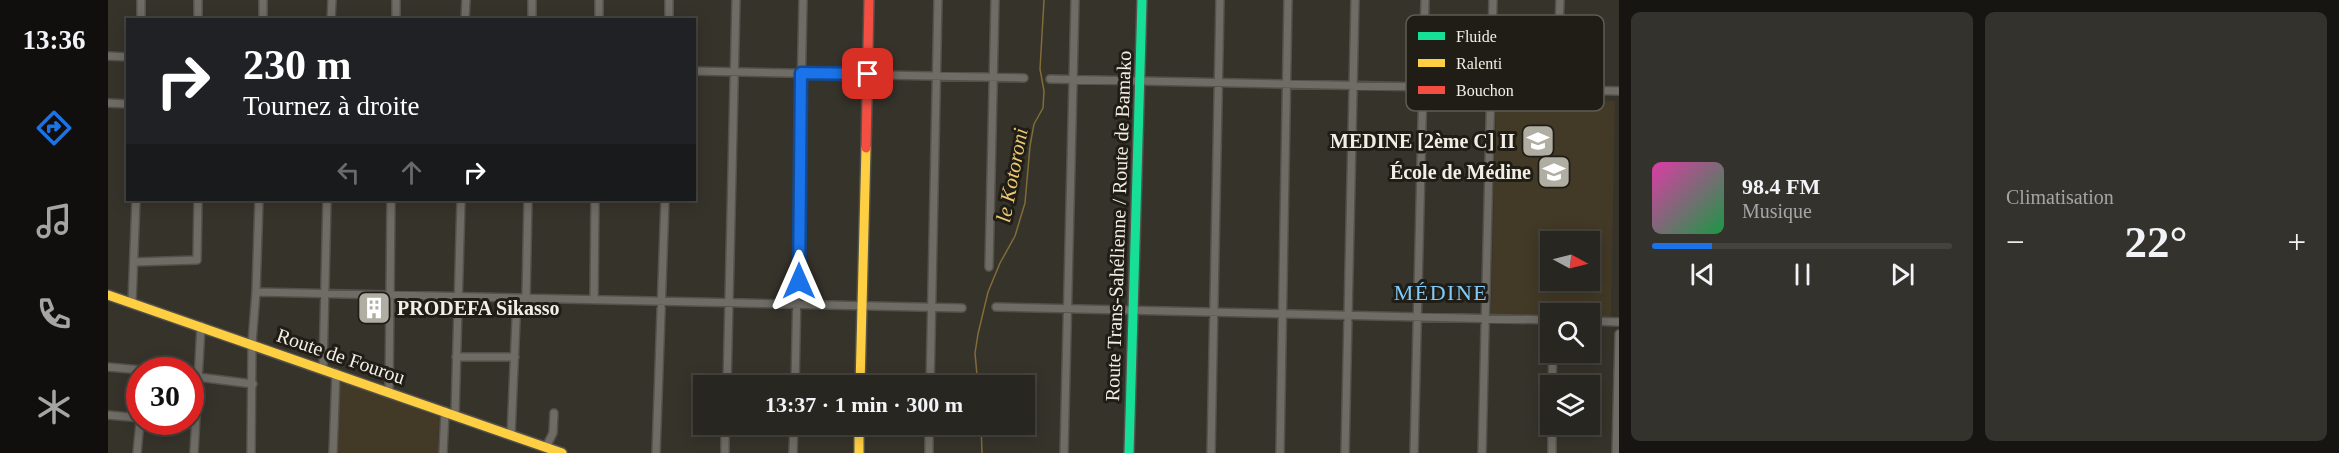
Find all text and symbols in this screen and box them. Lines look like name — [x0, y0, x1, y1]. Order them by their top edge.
legend — [1406, 15, 1604, 111]
text: 13:36 — [23, 25, 86, 55]
text: Fluide — [1456, 28, 1497, 45]
icon: right — [144, 42, 222, 120]
text: 230 m — [243, 42, 352, 88]
pin — [842, 48, 893, 99]
street label: Route Trans-Sahélienne / Route de Bamako — [1101, 50, 1135, 402]
text: Ralenti — [1456, 55, 1503, 72]
icon: arrive — [851, 57, 884, 90]
text: Bouchon — [1456, 82, 1514, 99]
text: Tournez à droite — [243, 91, 420, 121]
icon: directions — [33, 107, 75, 149]
school or university icon: MEDINE [2ème C] II — [1520, 123, 1556, 159]
water label: le Kotoroni — [991, 126, 1033, 224]
place label: MEDINE [2ème C] II — [1330, 130, 1515, 152]
school or university icon: École de Médine — [1536, 154, 1572, 190]
icon: left — [332, 156, 365, 189]
icon: ahead — [395, 156, 428, 189]
icon: right — [458, 156, 491, 189]
place label: École de Médine — [1390, 161, 1531, 183]
text: 98.4 FM — [1742, 174, 1820, 199]
text: Climatisation — [2006, 186, 2114, 208]
icon: music — [33, 200, 75, 242]
text: Musique — [1742, 200, 1812, 222]
text: 22° — [2125, 217, 2188, 267]
text: − — [2006, 224, 2025, 260]
text: + — [2287, 224, 2306, 260]
north arrow — [1540, 231, 1600, 291]
map controls — [1540, 231, 1600, 435]
position arrow — [767, 249, 831, 313]
icon: previous — [1686, 258, 1719, 291]
icon: pause — [1786, 258, 1819, 291]
icon: next — [1886, 258, 1919, 291]
district label: MÉDINE — [1394, 280, 1488, 305]
building icon: PRODEFA Sikasso — [356, 290, 392, 326]
icon: phone — [33, 293, 75, 335]
place label: PRODEFA Sikasso — [397, 297, 559, 319]
button: search — [1540, 303, 1600, 363]
street label: Route de Fourou — [274, 324, 408, 388]
speed limit sign: 30 — [126, 357, 204, 435]
button: layers — [1540, 375, 1600, 435]
icon: climate — [33, 386, 75, 428]
text: 13:37 · 1 min · 300 m — [765, 392, 963, 417]

